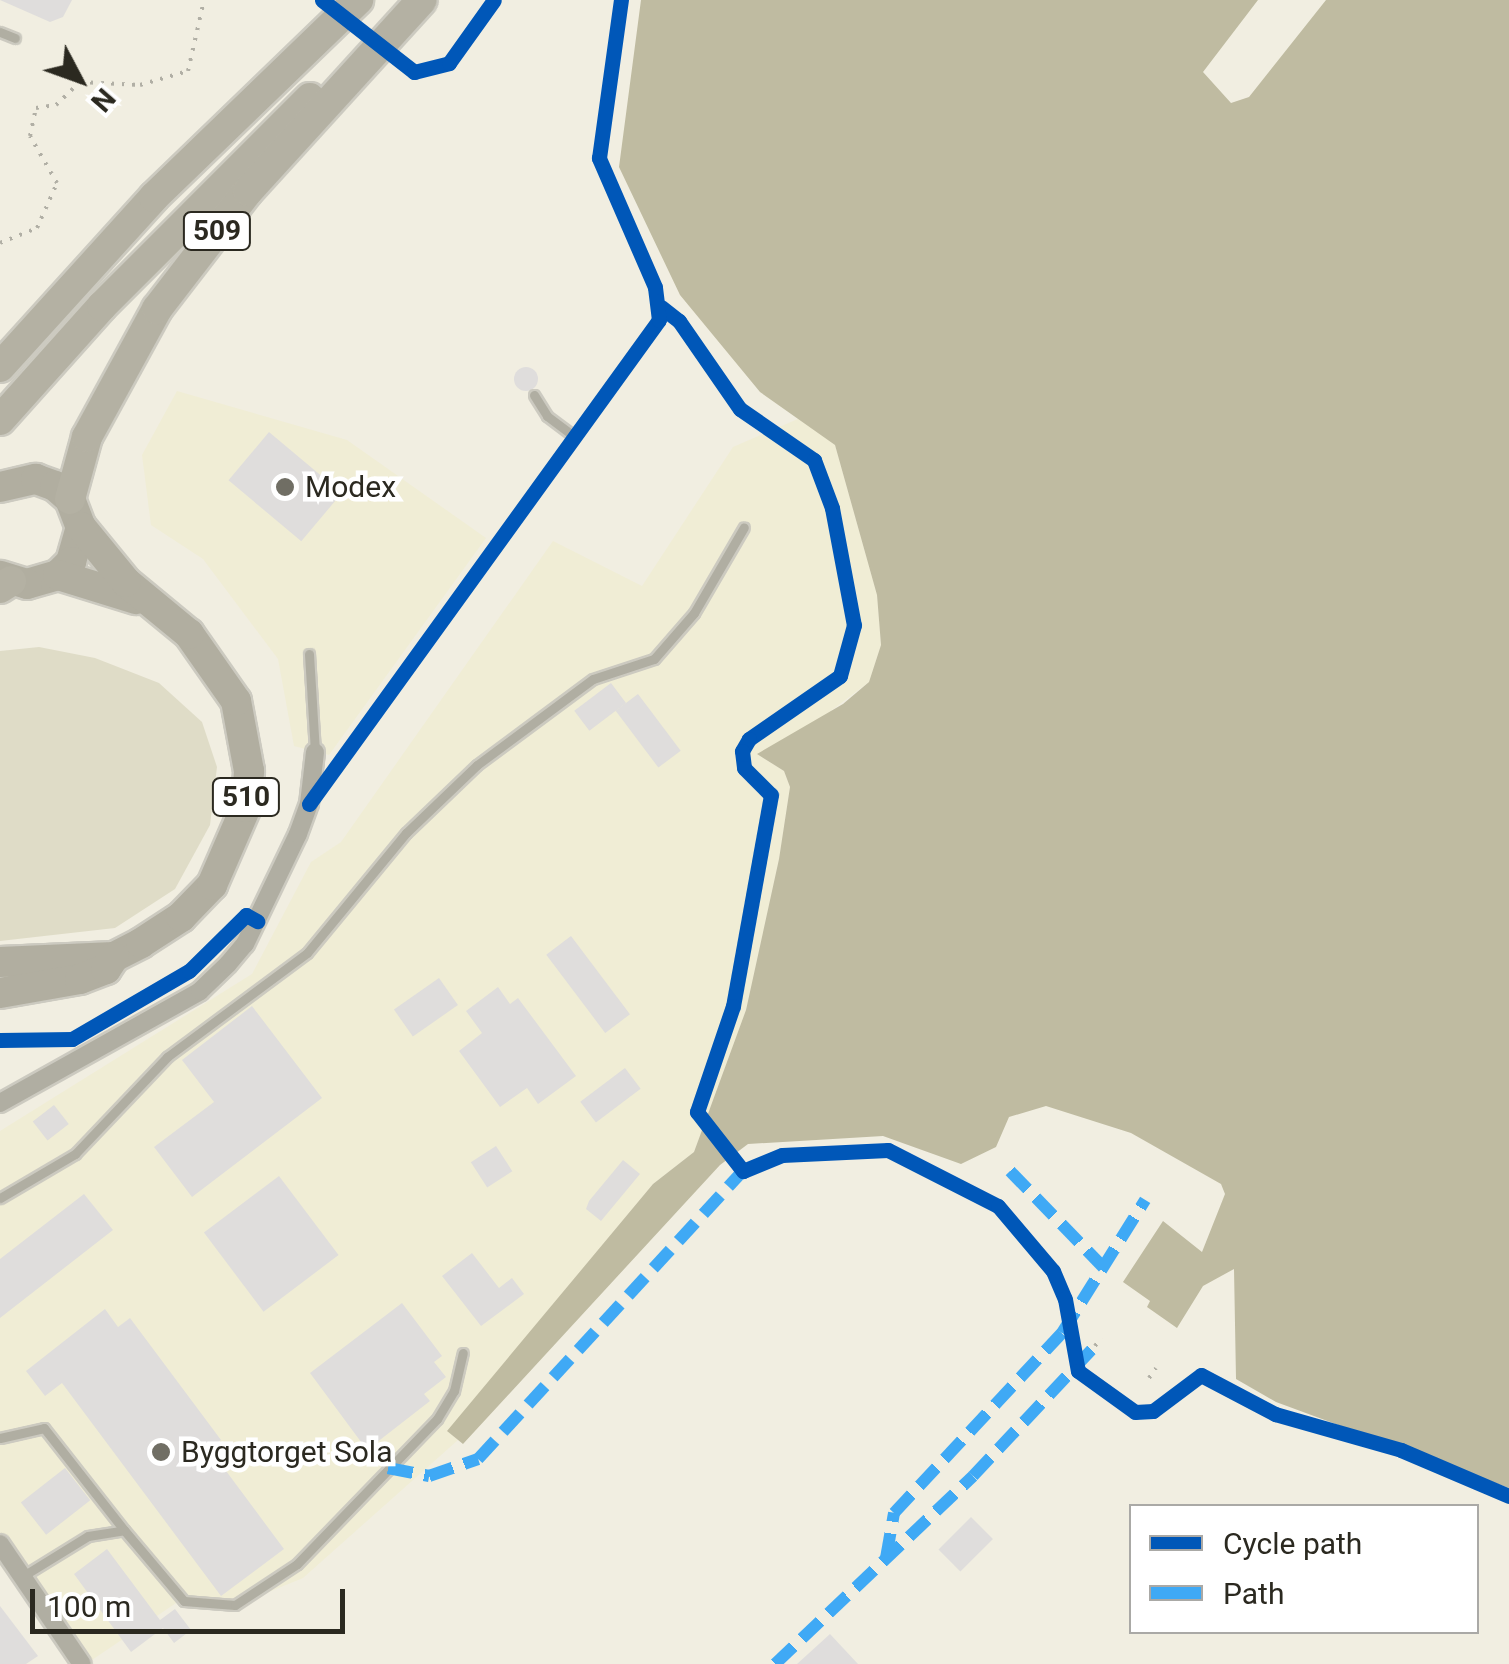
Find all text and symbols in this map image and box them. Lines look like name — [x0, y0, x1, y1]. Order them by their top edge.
north arrow — [30, 30, 130, 130]
text: N — [84, 82, 122, 118]
road number: 509 — [182, 208, 252, 254]
place label: Modex — [305, 469, 396, 505]
marker: Modex — [274, 476, 296, 498]
road number: 510 — [211, 774, 281, 820]
place label: Byggtorget Sola — [181, 1434, 392, 1470]
marker: Byggtorget Sola — [150, 1441, 172, 1463]
legend — [1129, 1504, 1479, 1634]
text: Cycle path — [1223, 1526, 1362, 1561]
scale bar — [35, 1569, 350, 1631]
text: Path — [1223, 1576, 1284, 1611]
text: 100 m — [47, 1589, 131, 1624]

